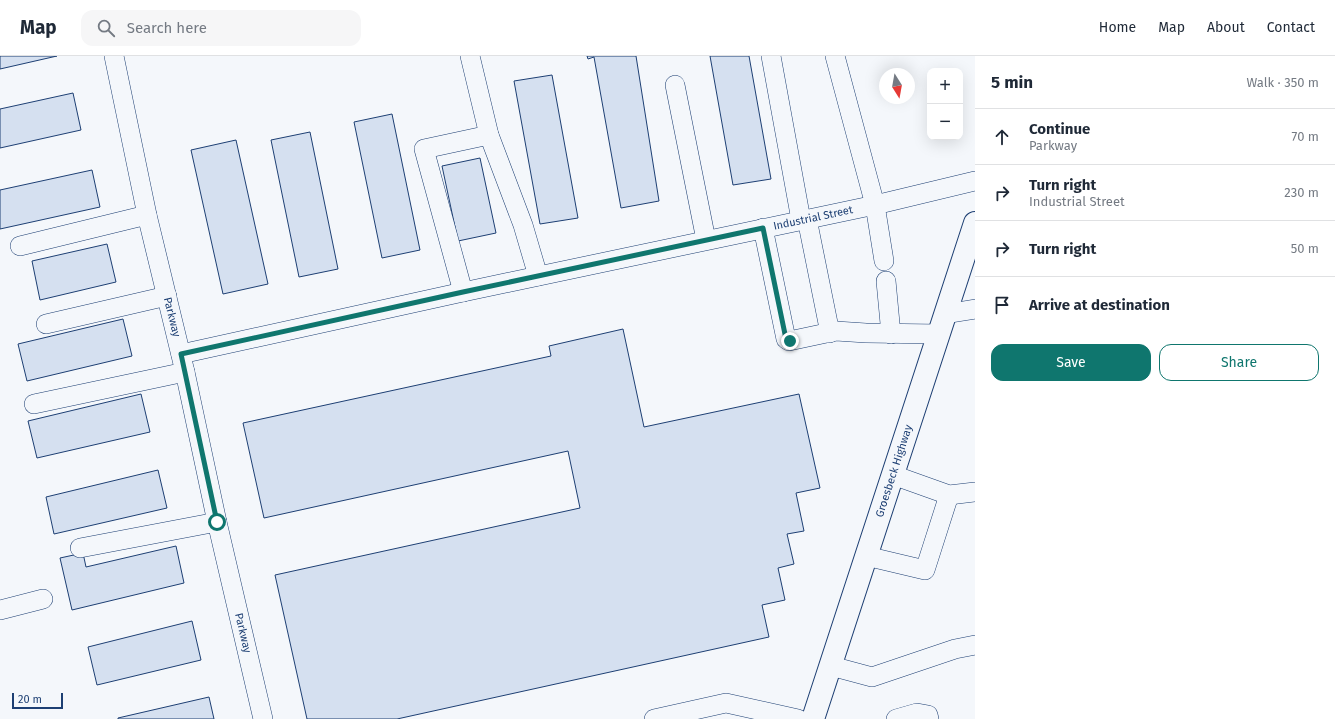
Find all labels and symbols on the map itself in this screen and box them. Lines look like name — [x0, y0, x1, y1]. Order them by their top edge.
north arrow — [879, 68, 915, 104]
street label: Industrial Street — [772, 203, 854, 233]
street label: Parkway — [161, 296, 183, 339]
route end — [781, 332, 799, 350]
street label: Groesbeck Highway — [873, 423, 915, 519]
route start — [208, 513, 226, 531]
street label: Parkway — [232, 612, 254, 655]
scale bar — [12, 691, 63, 710]

